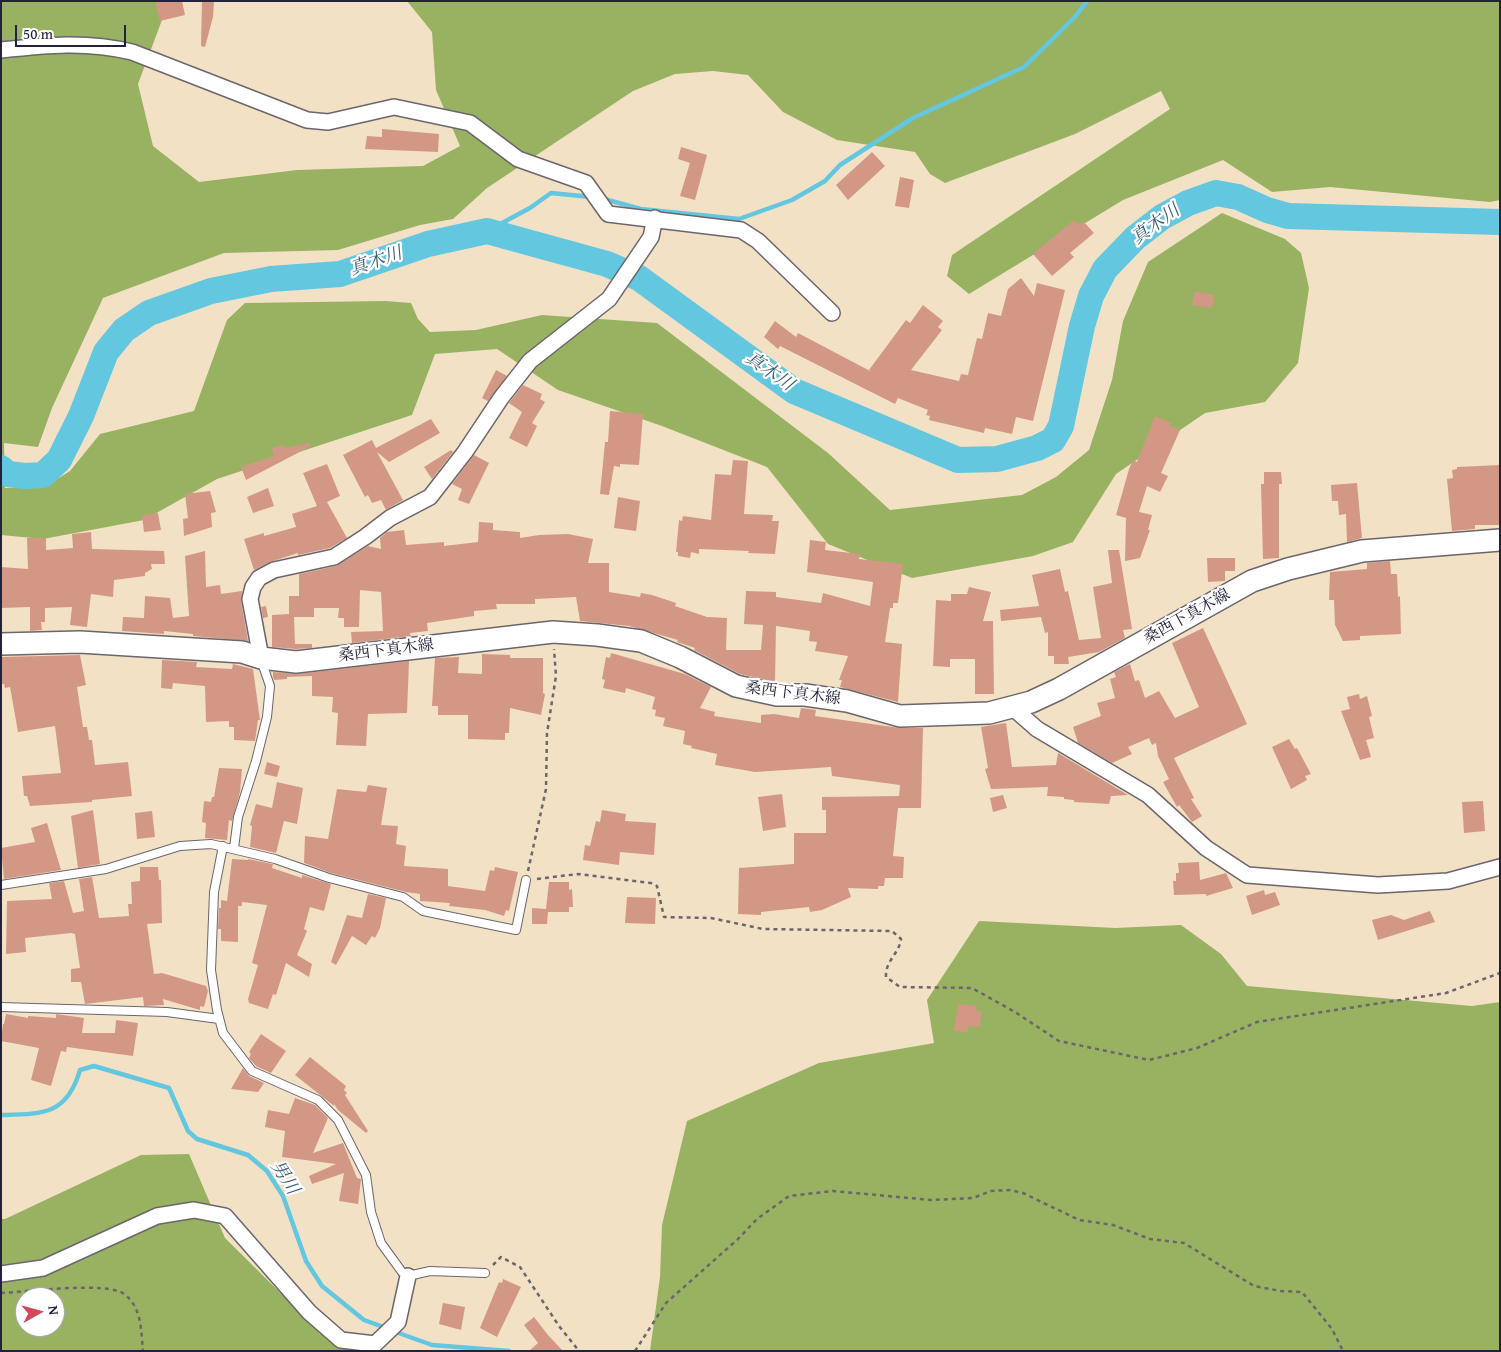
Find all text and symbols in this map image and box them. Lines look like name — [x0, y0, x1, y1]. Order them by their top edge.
scale bar — [18, 15, 129, 47]
text: 50 m — [23, 23, 53, 44]
water label: 真木川 — [1128, 200, 1184, 250]
water label: 真木川 — [347, 243, 405, 281]
water label: 真木川 — [741, 348, 797, 396]
street label: 桑西下真木線 — [1140, 585, 1234, 649]
street label: 桑西下真木線 — [337, 636, 435, 666]
street label: 桑西下真木線 — [744, 679, 842, 709]
water label: 男川 — [265, 1157, 303, 1199]
north arrow — [15, 1287, 65, 1337]
text: N — [43, 1304, 64, 1316]

